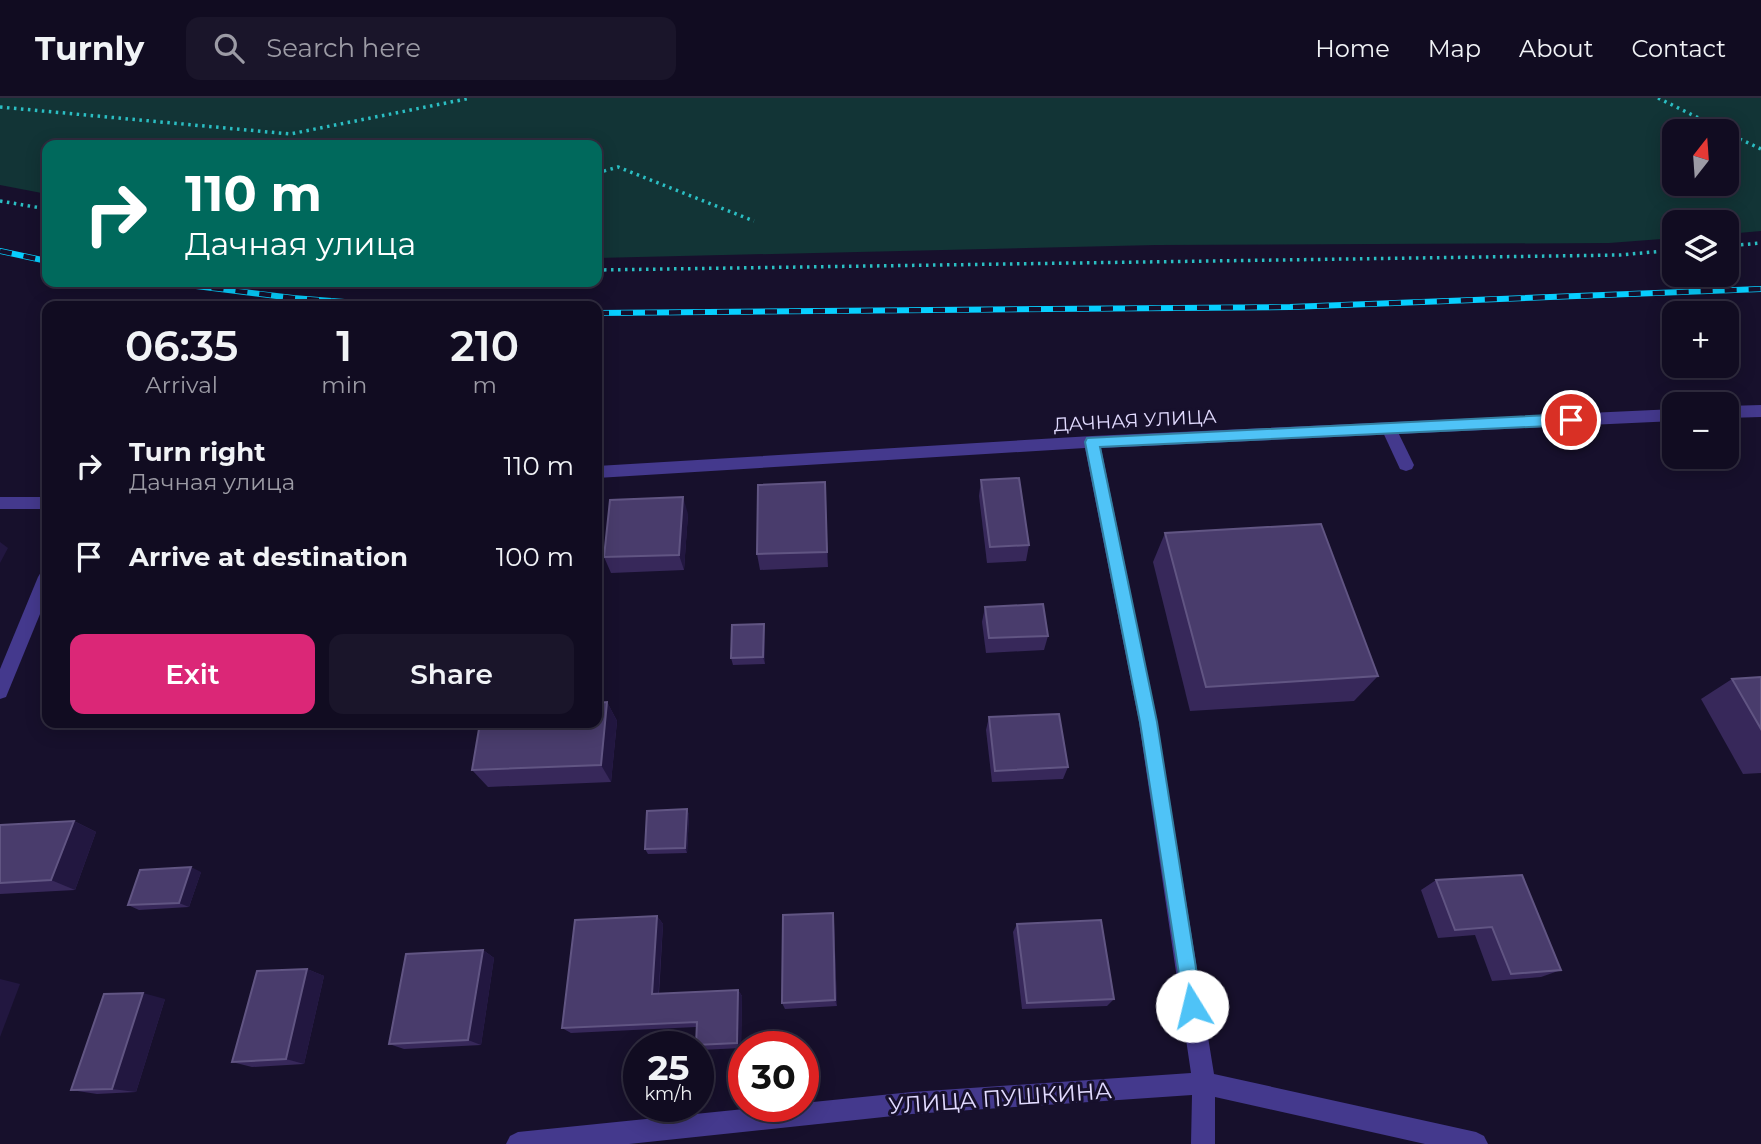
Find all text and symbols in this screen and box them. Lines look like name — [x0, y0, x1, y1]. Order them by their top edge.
search box — [186, 17, 676, 80]
text: Turnly — [35, 28, 144, 68]
icon: search — [210, 29, 248, 67]
text: Search here — [266, 32, 421, 64]
text: Home — [1315, 34, 1390, 63]
text: Map — [1428, 34, 1481, 63]
text: About — [1519, 34, 1593, 63]
text: Contact — [1631, 34, 1726, 63]
north arrow — [1662, 119, 1740, 196]
map controls — [1662, 119, 1739, 469]
text: 110 m — [185, 164, 322, 223]
icon: right — [70, 168, 161, 259]
button: layers — [1662, 210, 1739, 287]
text: Дачная улица — [185, 224, 416, 263]
button: + — [1662, 301, 1739, 378]
text: 06:35 — [125, 320, 238, 372]
text: 1 — [336, 320, 352, 372]
text: 210 — [450, 320, 519, 372]
text: Arrival — [145, 371, 218, 399]
text: min — [321, 371, 367, 399]
text: m — [472, 371, 497, 399]
pin — [1541, 390, 1601, 450]
button: − — [1662, 392, 1739, 469]
icon: arrive — [1552, 401, 1590, 439]
street label: ДАЧНАЯ УЛИЦА — [1053, 405, 1217, 436]
text: Turn right — [129, 436, 265, 468]
icon: right — [70, 447, 108, 485]
text: 110 m — [504, 450, 574, 482]
text: Дачная улица — [129, 468, 295, 496]
icon: arrive — [70, 538, 108, 576]
text: Arrive at destination — [129, 541, 408, 573]
text: 100 m — [496, 541, 574, 573]
button: Exit — [70, 634, 315, 714]
button: Share — [329, 634, 574, 714]
position arrow — [1155, 969, 1229, 1043]
speed limit sign: 30 — [728, 1031, 819, 1122]
text: 25 — [648, 1046, 689, 1089]
street label: УЛИЦА ПУШКИНА — [887, 1076, 1113, 1120]
text: km/h — [644, 1083, 693, 1105]

